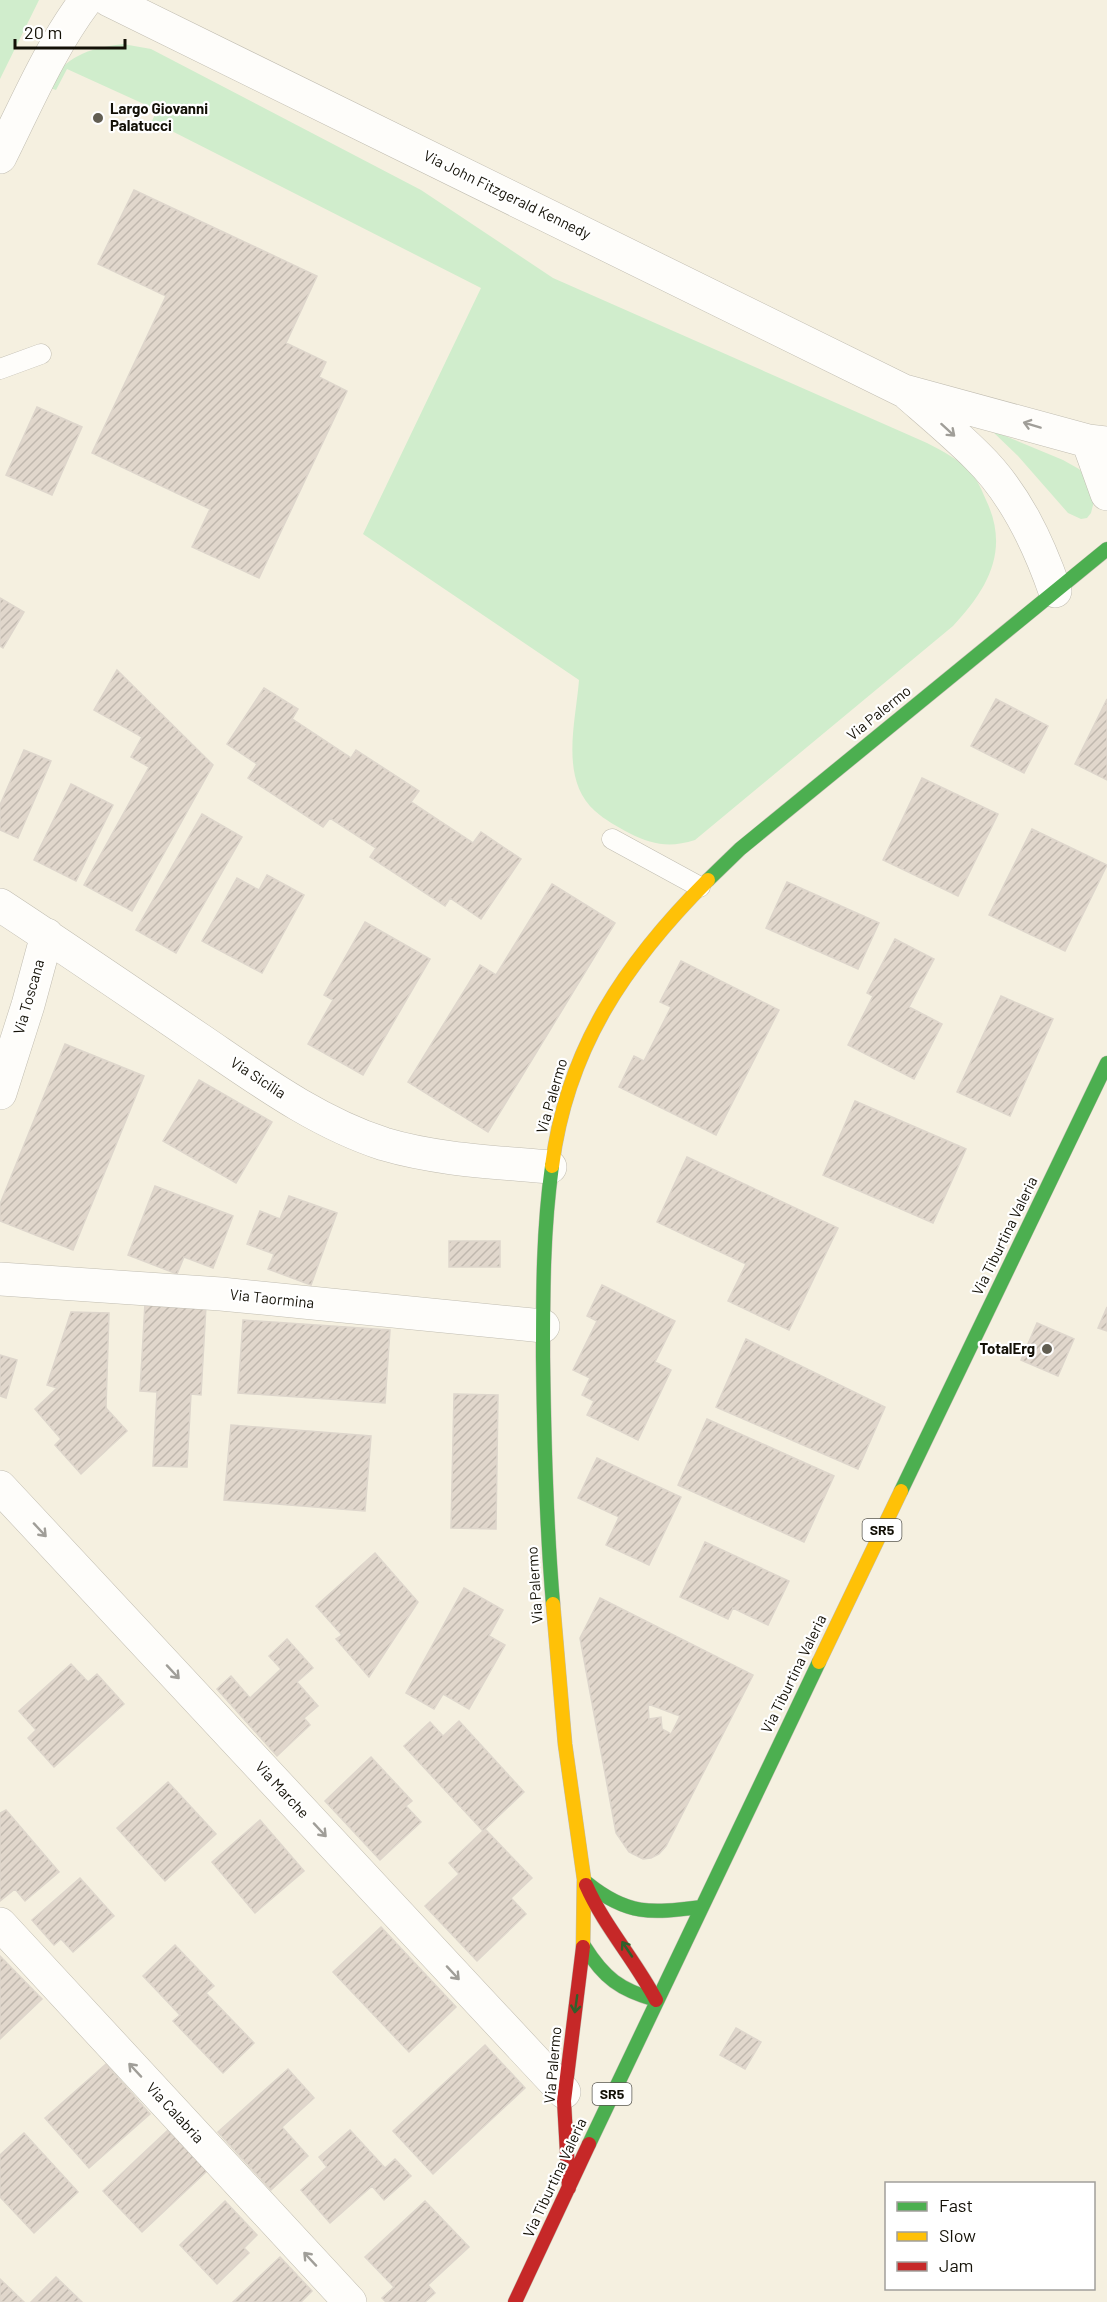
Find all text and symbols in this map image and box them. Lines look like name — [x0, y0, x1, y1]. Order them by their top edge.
scale bar — [15, 12, 124, 50]
text: 20 m — [24, 21, 62, 43]
place label: Largo Giovanni Palatucci — [110, 99, 208, 134]
marker: Largo Giovanni Palatucci — [91, 111, 105, 125]
street label: Via John Fitzgerald Kennedy — [421, 146, 594, 242]
one-way arrow — [1023, 419, 1042, 430]
one-way arrow — [940, 423, 955, 437]
street label: Via Palermo — [843, 681, 914, 744]
street label: Via Toscana — [9, 957, 47, 1036]
street label: Via Sicilia — [227, 1053, 290, 1102]
street label: Via Palermo — [532, 1056, 570, 1135]
street label: Via Tiburtina Valeria — [968, 1173, 1041, 1298]
street label: Via Taormina — [229, 1285, 315, 1311]
place label: TotalErg — [980, 1339, 1035, 1357]
marker: TotalErg — [1040, 1342, 1054, 1356]
road number: SR5 — [862, 1519, 902, 1541]
one-way arrow — [33, 1522, 47, 1537]
street label: Via Palermo — [522, 1546, 546, 1624]
street label: Via Tiburtina Valeria — [757, 1611, 830, 1736]
one-way arrow — [166, 1665, 180, 1680]
street label: Via Marche — [252, 1757, 313, 1821]
one-way arrow — [313, 1823, 327, 1838]
one-way arrow — [621, 1941, 633, 1958]
one-way arrow — [446, 1965, 460, 1980]
one-way arrow — [571, 1994, 582, 2014]
street label: Via Palermo — [540, 2026, 564, 2104]
one-way arrow — [128, 2062, 142, 2077]
street label: Via Calabria — [143, 2078, 208, 2146]
road number: SR5 — [592, 2083, 632, 2105]
street label: Via Tiburtina Valeria — [519, 2115, 590, 2240]
legend — [885, 2182, 1095, 2290]
text: Fast — [939, 2194, 973, 2216]
text: Slow — [939, 2224, 976, 2246]
one-way arrow — [303, 2252, 317, 2267]
text: Jam — [939, 2254, 973, 2276]

